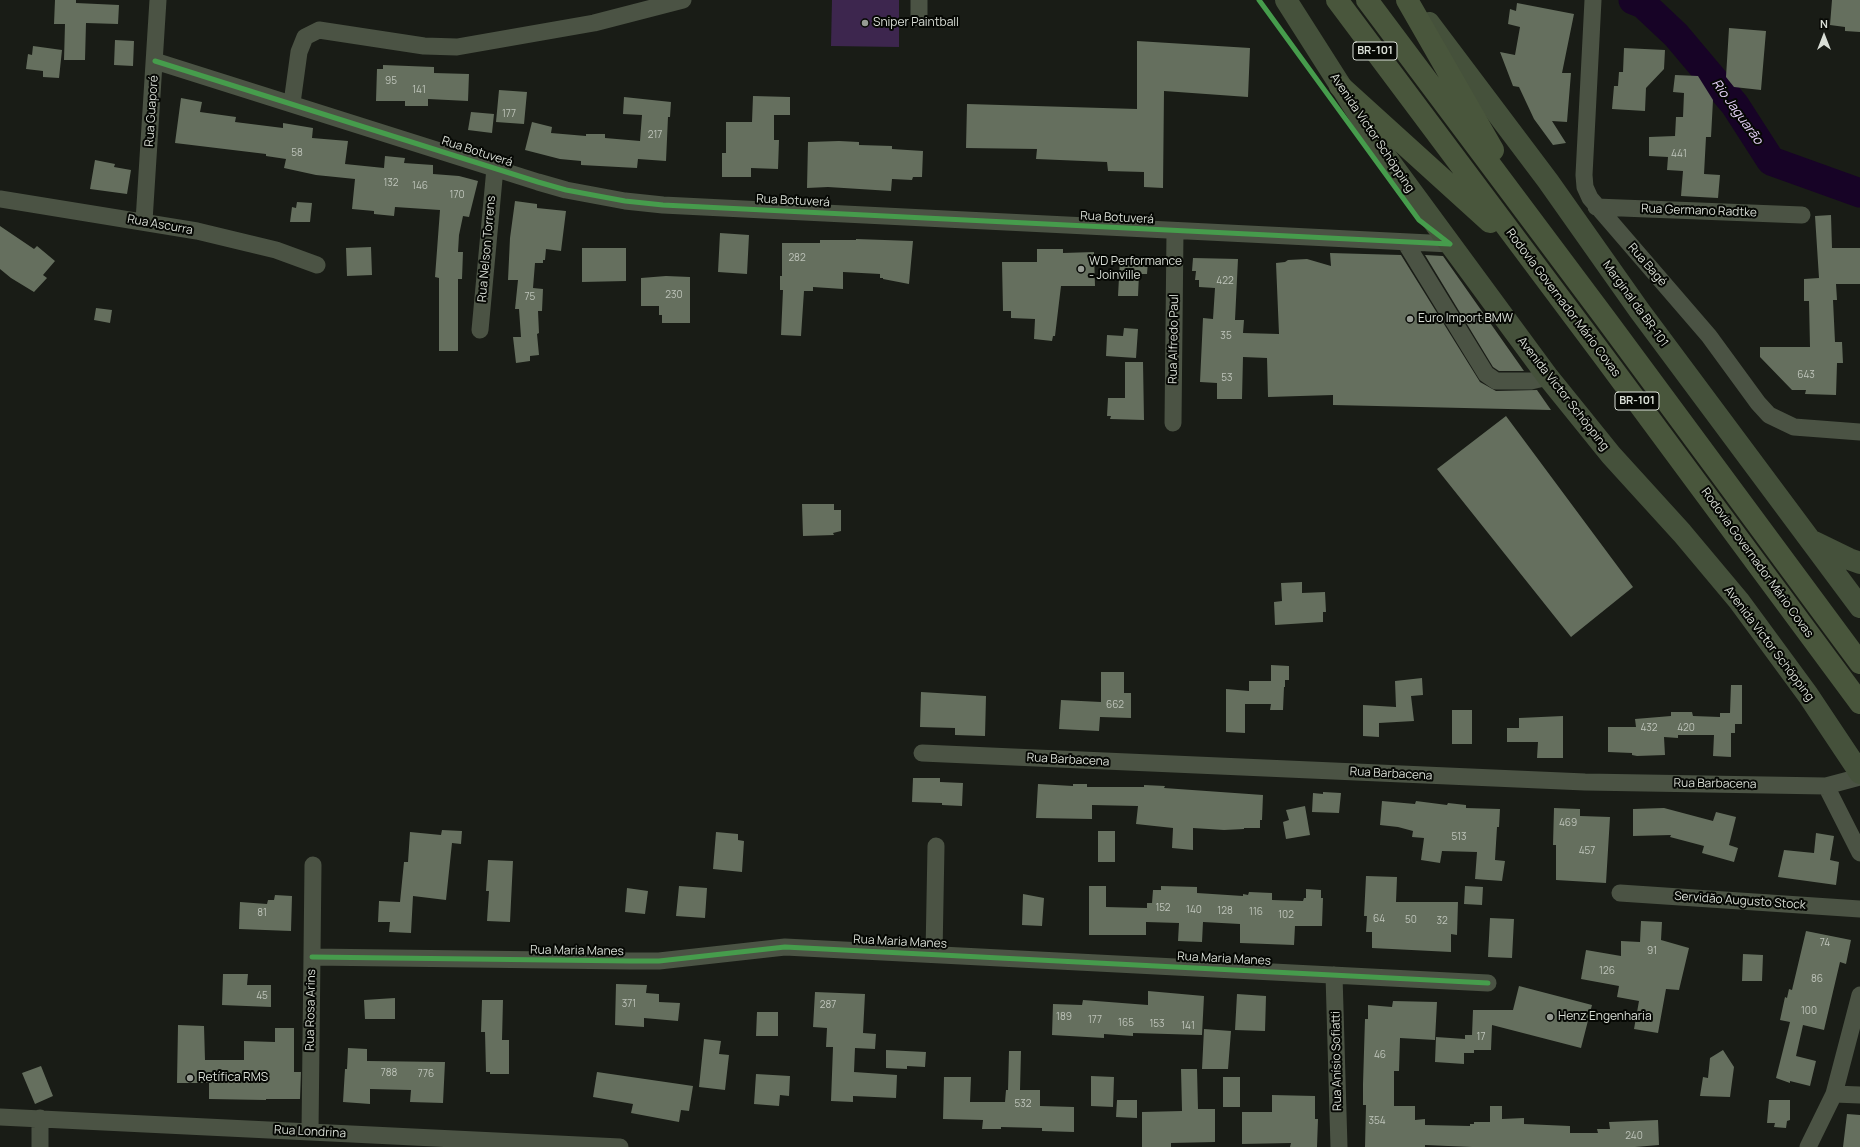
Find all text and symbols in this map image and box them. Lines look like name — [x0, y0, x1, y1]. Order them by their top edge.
place label: Sniper Paintball — [873, 16, 959, 30]
north arrow — [1804, 16, 1844, 56]
text: N — [1820, 16, 1828, 31]
marker: Sniper Paintball — [860, 18, 870, 28]
road number: BR-101 — [1353, 42, 1397, 60]
street label: Avenida Victor Schöpping — [1327, 71, 1417, 195]
street label: Rua Guaporé — [142, 75, 162, 147]
house number: 95 — [385, 75, 397, 87]
water label: Rio Jaguarão — [1708, 76, 1766, 148]
house number: 141 — [412, 84, 426, 96]
house number: 177 — [502, 108, 516, 120]
house number: 217 — [648, 129, 662, 141]
street label: Rua Botuverá — [440, 134, 514, 170]
house number: 58 — [291, 147, 303, 159]
house number: 441 — [1671, 148, 1687, 160]
house number: 132 — [383, 177, 399, 189]
house number: 146 — [412, 180, 428, 192]
house number: 170 — [449, 189, 465, 201]
street label: Rua Botuverá — [756, 192, 830, 210]
street label: Rua Nelson Torrens — [475, 195, 499, 303]
street label: Rua Germano Radtke — [1641, 202, 1757, 220]
street label: Rua Botuverá — [1080, 209, 1154, 227]
street label: Rua Ascurra — [126, 212, 194, 238]
street label: Rodovia Governador Mário Covas — [1503, 226, 1623, 380]
street label: Rua Bagé — [1625, 241, 1669, 289]
house number: 282 — [788, 252, 806, 264]
place label: WD Performance - Joinville — [1089, 255, 1182, 283]
street label: Marginal da BR-101 — [1599, 258, 1671, 350]
marker: WD Performance - Joinville — [1076, 264, 1086, 274]
house number: 422 — [1216, 275, 1234, 287]
house number: 230 — [665, 289, 683, 301]
house number: 75 — [525, 291, 535, 303]
street label: Rua Alfredo Paul — [1166, 294, 1182, 384]
place label: Euro Import BMW — [1418, 312, 1513, 326]
marker: Euro Import BMW — [1405, 314, 1415, 324]
house number: 35 — [1220, 330, 1232, 342]
street label: Avenida Victor Schöpping — [1514, 334, 1612, 454]
house number: 643 — [1797, 369, 1815, 381]
house number: 53 — [1221, 372, 1233, 384]
road number: BR-101 — [1615, 392, 1659, 410]
street label: Rodovia Governador Mário Covas — [1698, 485, 1816, 641]
street label: Avenida Victor Schöpping — [1721, 584, 1817, 704]
house number: 662 — [1106, 699, 1124, 711]
house number: 432 — [1640, 722, 1658, 734]
house number: 420 — [1677, 722, 1695, 734]
street label: Rua Barbacena — [1026, 751, 1110, 769]
street label: Rua Barbacena — [1349, 765, 1433, 783]
street label: Rua Barbacena — [1673, 776, 1757, 792]
house number: 469 — [1559, 817, 1577, 829]
house number: 513 — [1451, 831, 1467, 843]
house number: 457 — [1579, 845, 1595, 857]
street label: Servidão Augusto Stock — [1674, 889, 1806, 913]
house number: 152 — [1155, 902, 1171, 914]
house number: 140 — [1186, 904, 1202, 916]
house number: 128 — [1217, 905, 1233, 917]
house number: 116 — [1249, 906, 1263, 918]
house number: 81 — [257, 907, 267, 919]
house number: 102 — [1278, 909, 1294, 921]
house number: 64 — [1373, 913, 1385, 925]
house number: 50 — [1405, 914, 1417, 926]
house number: 32 — [1436, 915, 1448, 927]
street label: Rua Maria Manes — [853, 932, 947, 952]
house number: 74 — [1820, 937, 1830, 949]
street label: Rua Maria Manes — [530, 943, 624, 959]
house number: 91 — [1647, 945, 1657, 957]
street label: Rua Maria Manes — [1177, 949, 1271, 969]
house number: 126 — [1599, 965, 1615, 977]
street label: Rua Rosa Arins — [303, 969, 319, 1051]
house number: 86 — [1811, 973, 1823, 985]
house number: 45 — [256, 990, 268, 1002]
house number: 371 — [622, 998, 636, 1010]
house number: 287 — [820, 999, 836, 1011]
house number: 100 — [1801, 1005, 1817, 1017]
place label: Henz Engenharia — [1558, 1010, 1652, 1024]
house number: 189 — [1056, 1011, 1072, 1023]
street label: Rua Anísio Sofiatti — [1329, 1011, 1345, 1111]
marker: Henz Engenharia — [1545, 1012, 1555, 1022]
house number: 177 — [1088, 1014, 1102, 1026]
house number: 165 — [1118, 1017, 1134, 1029]
house number: 153 — [1149, 1018, 1165, 1030]
house number: 141 — [1181, 1020, 1195, 1032]
house number: 17 — [1477, 1031, 1485, 1043]
house number: 46 — [1374, 1049, 1386, 1061]
house number: 788 — [381, 1067, 397, 1079]
house number: 776 — [418, 1068, 434, 1080]
place label: Retífica RMS — [198, 1071, 268, 1085]
marker: Retífica RMS — [185, 1073, 195, 1083]
house number: 532 — [1014, 1098, 1032, 1110]
house number: 354 — [1368, 1115, 1386, 1127]
street label: Rua Londrina — [274, 1123, 346, 1141]
house number: 240 — [1625, 1130, 1643, 1142]

